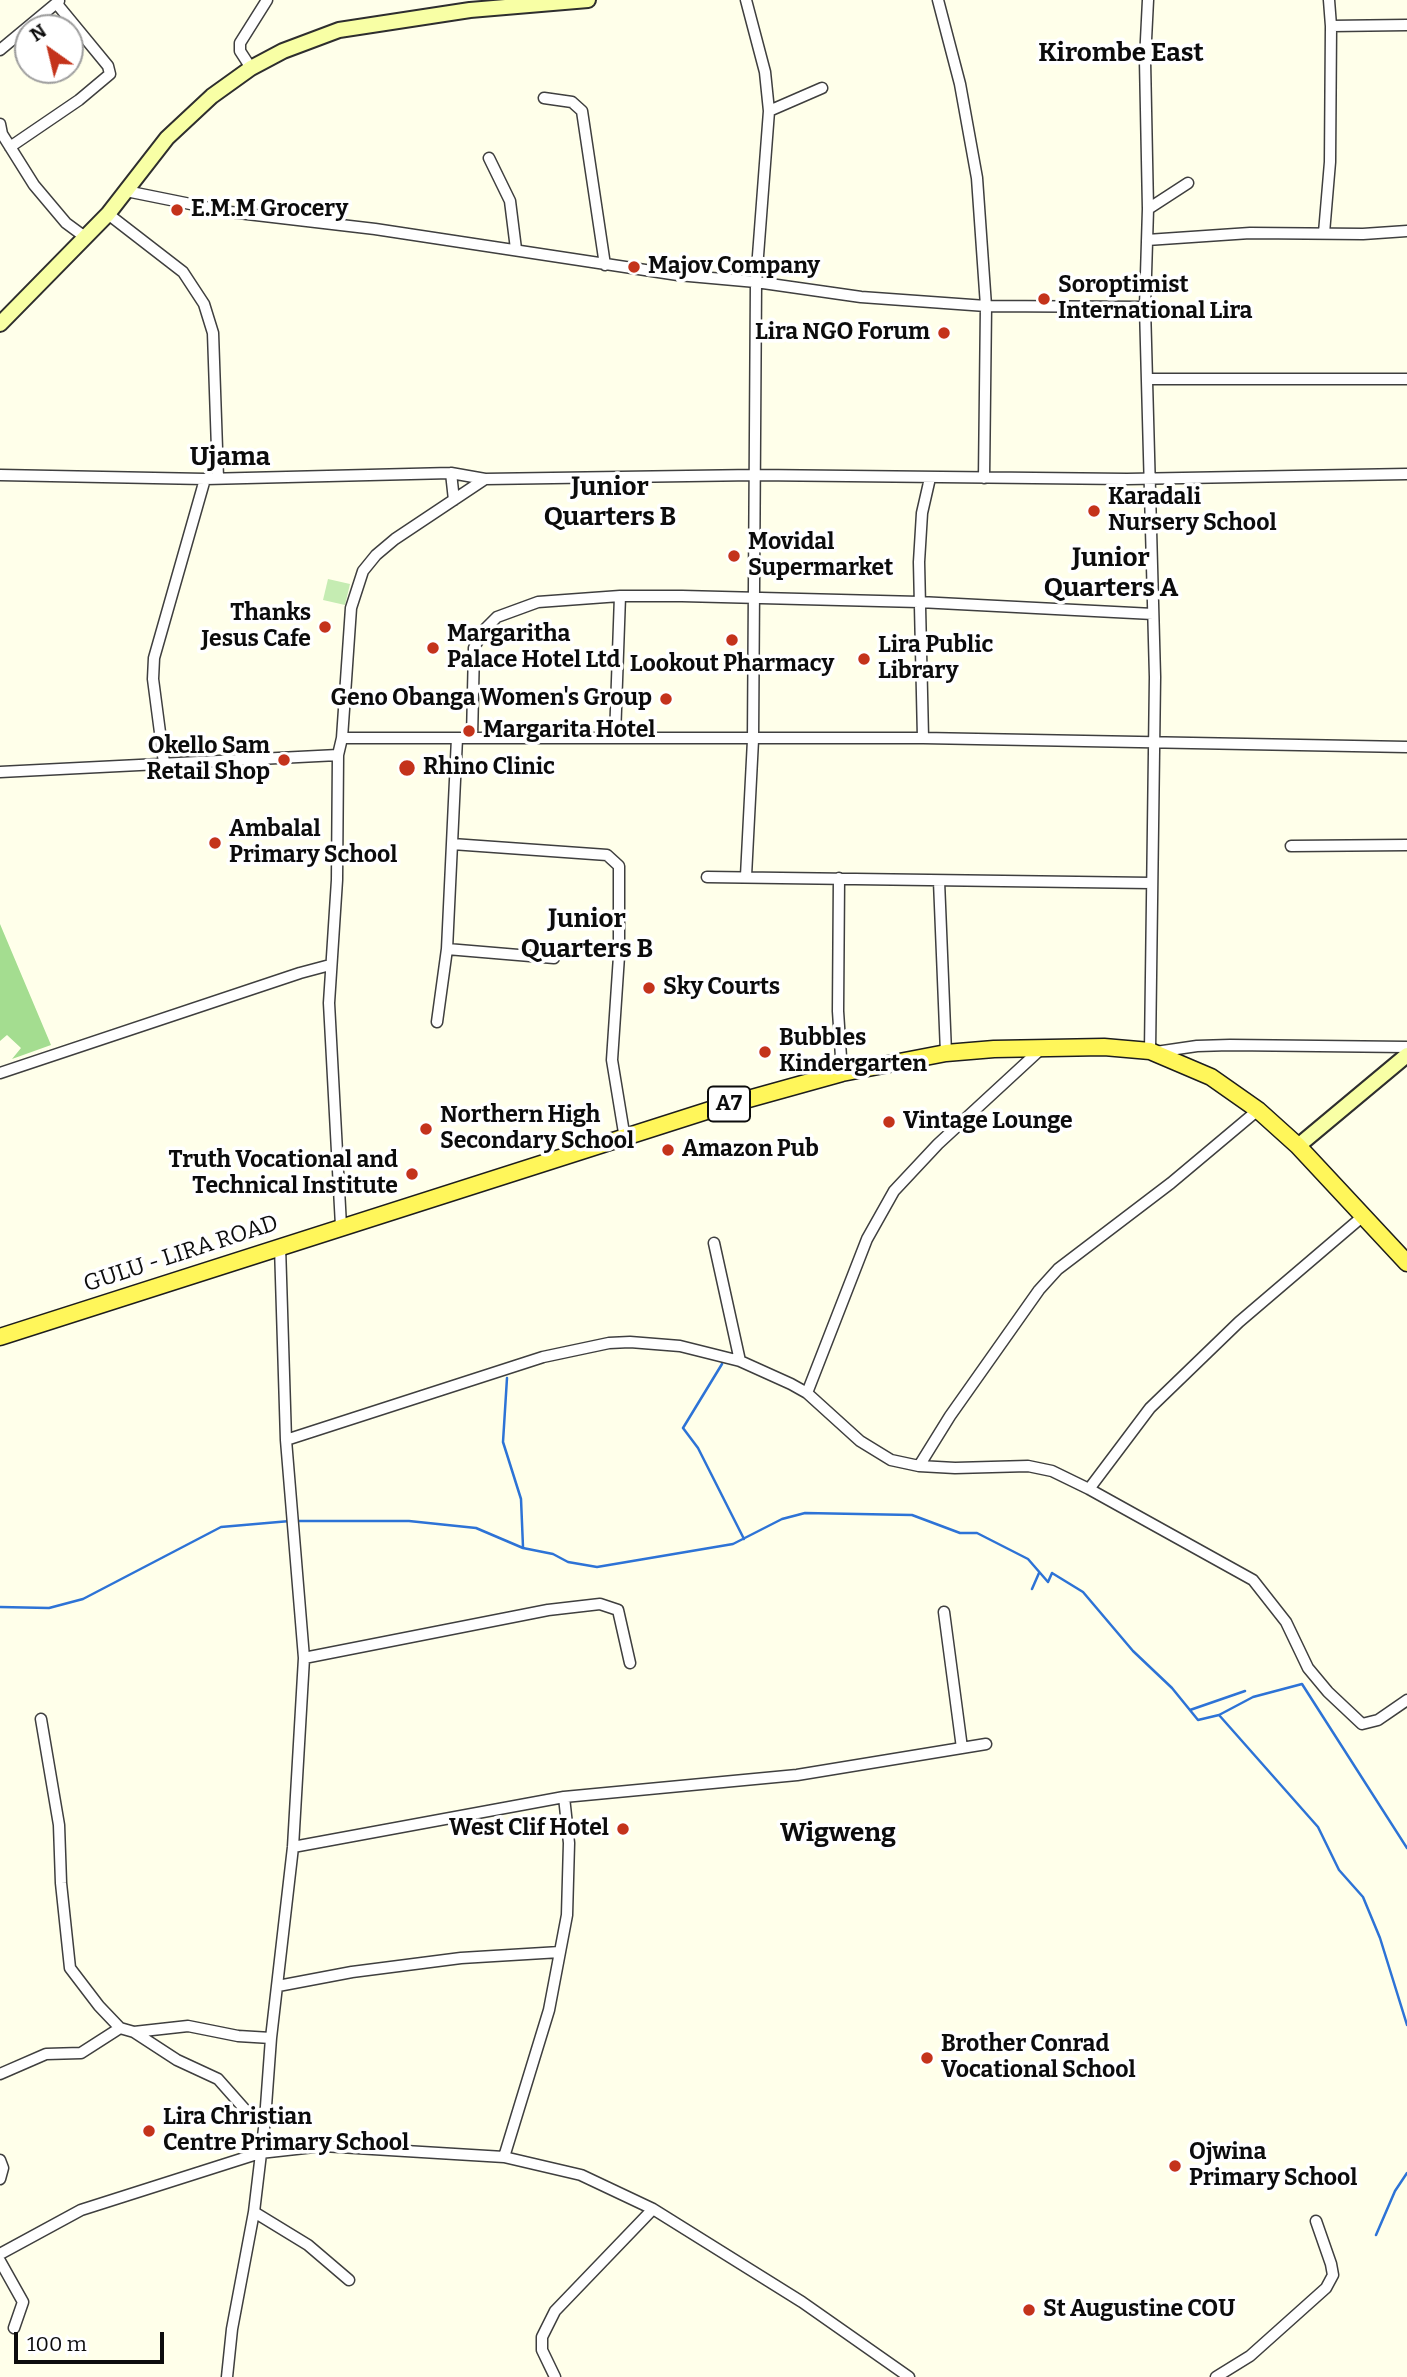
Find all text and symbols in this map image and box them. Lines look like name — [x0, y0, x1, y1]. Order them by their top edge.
north arrow — [14, 14, 84, 84]
text: N — [26, 19, 51, 46]
district label: Kirombe East — [1038, 38, 1204, 70]
place label: E.M.M Grocery — [191, 196, 348, 224]
marker: E.M.M Grocery — [169, 202, 185, 218]
place label: Majov Company — [648, 253, 820, 281]
marker: Majov Company — [626, 259, 642, 275]
place label: Soroptimist International Lira — [1058, 272, 1253, 326]
marker: Soroptimist International Lira — [1036, 291, 1052, 307]
place label: Lira NGO Forum — [755, 319, 930, 347]
marker: Lira NGO Forum — [936, 325, 952, 341]
district label: Ujama — [190, 442, 270, 474]
district label: Junior Quarters B — [544, 472, 676, 534]
place label: Karadali Nursery School — [1108, 484, 1277, 538]
marker: Karadali Nursery School — [1086, 503, 1102, 519]
place label: Movidal Supermarket — [748, 529, 893, 583]
district label: Junior Quarters A — [1044, 543, 1178, 604]
marker: Movidal Supermarket — [726, 548, 742, 564]
place label: Thanks Jesus Cafe — [201, 600, 311, 654]
marker: Thanks Jesus Cafe — [317, 619, 333, 635]
place label: Margaritha Palace Hotel Ltd — [447, 621, 620, 675]
marker: Lookout Pharmacy — [724, 632, 740, 648]
place label: Lira Public Library — [878, 632, 993, 686]
marker: Margaritha Palace Hotel Ltd — [425, 640, 441, 656]
place label: Lookout Pharmacy — [630, 651, 834, 679]
marker: Lira Public Library — [856, 651, 872, 667]
place label: Geno Obanga Women's Group — [331, 685, 652, 713]
marker: Geno Obanga Women's Group — [658, 691, 674, 707]
place label: Margarita Hotel — [483, 717, 655, 745]
marker: Margarita Hotel — [461, 723, 477, 739]
place label: Okello Sam Retail Shop — [146, 733, 270, 787]
marker: Okello Sam Retail Shop — [276, 752, 292, 768]
place label: Rhino Clinic — [423, 754, 555, 782]
marker: Rhino Clinic — [397, 758, 417, 778]
place label: Ambalal Primary School — [229, 816, 397, 870]
marker: Ambalal Primary School — [207, 835, 223, 851]
district label: Junior Quarters B — [521, 904, 653, 965]
place label: Sky Courts — [663, 974, 780, 1002]
marker: Sky Courts — [641, 980, 657, 996]
place label: Bubbles Kindergarten — [779, 1025, 927, 1079]
marker: Bubbles Kindergarten — [757, 1044, 773, 1060]
road number: A7 — [708, 1086, 750, 1122]
place label: Northern High Secondary School — [440, 1102, 634, 1156]
place label: Vintage Lounge — [903, 1108, 1073, 1136]
marker: Vintage Lounge — [881, 1114, 897, 1130]
marker: Northern High Secondary School — [418, 1121, 434, 1137]
place label: Amazon Pub — [682, 1136, 819, 1164]
marker: Amazon Pub — [660, 1142, 676, 1158]
place label: Truth Vocational and Technical Institute — [168, 1147, 398, 1201]
marker: Truth Vocational and Technical Institute — [404, 1166, 420, 1182]
street label: GULU - LIRA ROAD — [80, 1210, 282, 1298]
place label: West Clif Hotel — [449, 1815, 609, 1843]
district label: Wigweng — [780, 1818, 896, 1850]
marker: West Clif Hotel — [615, 1821, 631, 1837]
place label: Brother Conrad Vocational School — [941, 2031, 1136, 2085]
marker: Brother Conrad Vocational School — [919, 2050, 935, 2066]
place label: Lira Christian Centre Primary School — [163, 2104, 409, 2158]
marker: Lira Christian Centre Primary School — [141, 2123, 157, 2139]
place label: Ojwina Primary School — [1189, 2139, 1357, 2193]
marker: Ojwina Primary School — [1167, 2158, 1183, 2174]
place label: St Augustine COU — [1043, 2296, 1235, 2324]
marker: St Augustine COU — [1021, 2302, 1037, 2318]
scale bar — [18, 2318, 168, 2362]
text: 100 m — [27, 2331, 87, 2357]

